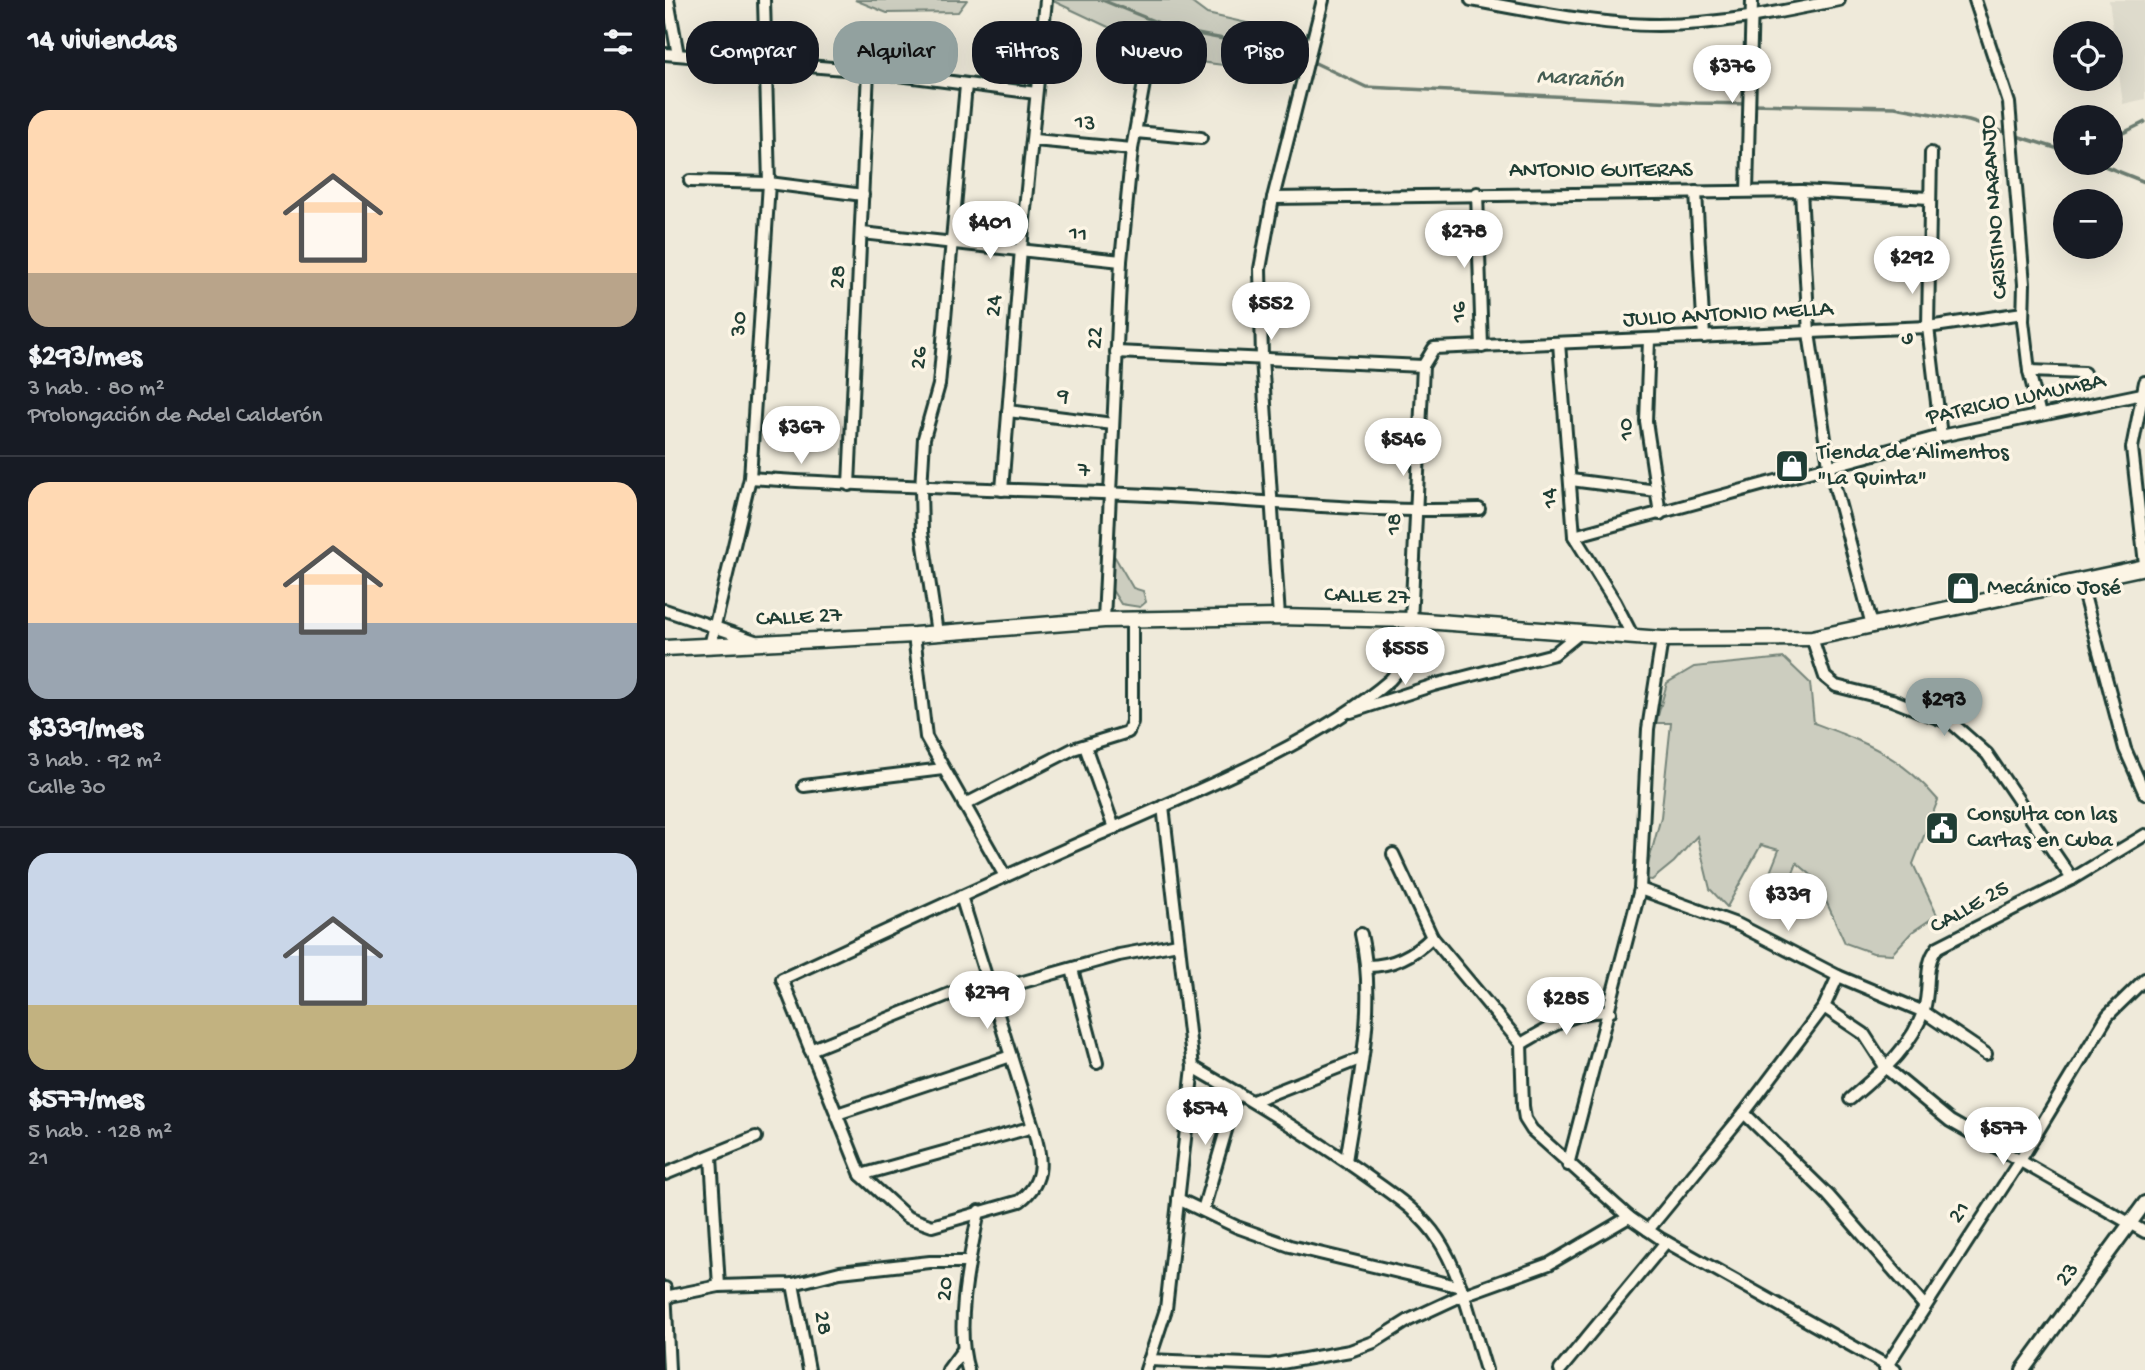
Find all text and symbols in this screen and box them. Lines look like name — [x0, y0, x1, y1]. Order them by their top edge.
chip: Comprar — [686, 21, 819, 84]
chip: Alquilar — [833, 21, 958, 84]
chip: Filtros — [972, 21, 1082, 84]
chip: Nuevo — [1096, 21, 1207, 84]
chip: Piso — [1221, 21, 1309, 84]
map controls — [2053, 21, 2123, 259]
button: locate — [2053, 21, 2123, 91]
icon: filters — [599, 23, 637, 61]
text: 14 viviendas — [28, 25, 176, 60]
pin: $376 — [1691, 46, 1773, 105]
text: $376 — [1709, 54, 1755, 81]
water label: Marañón — [1536, 63, 1625, 97]
button: + — [2053, 105, 2123, 175]
street label: 13 — [1072, 109, 1097, 139]
street label: CRISTINO NARANJO — [1975, 114, 2015, 300]
icon: home — [270, 155, 396, 281]
street label: ANTONIO GUITERAS — [1509, 158, 1693, 185]
button: − — [2053, 189, 2123, 259]
pin: $401 — [949, 202, 1031, 261]
text: $401 — [968, 210, 1012, 237]
pin: $278 — [1423, 210, 1505, 270]
text: $278 — [1441, 219, 1487, 246]
street label: 11 — [1066, 220, 1089, 250]
pin: $292 — [1871, 236, 1953, 296]
text: $292 — [1890, 245, 1934, 272]
street label: 28 — [825, 264, 853, 290]
pin: $552 — [1230, 282, 1312, 342]
text: $552 — [1248, 291, 1294, 318]
street label: 24 — [981, 294, 1009, 318]
street label: JULIO ANTONIO MELLA — [1622, 296, 1835, 334]
street label: 16 — [1446, 301, 1474, 324]
street label: 30 — [726, 311, 754, 338]
street label: 22 — [1082, 326, 1110, 350]
street label: 6 — [1894, 332, 1922, 346]
text: $293/mes — [28, 341, 142, 376]
street label: 26 — [906, 345, 934, 371]
street label: PATRICIO LUMUMBA — [1923, 368, 2109, 432]
text: 3 hab. · 80 m² — [28, 376, 165, 403]
street label: 9 — [1055, 383, 1071, 411]
text: Prolongación de Adel Calderón — [28, 403, 323, 430]
pin: $367 — [760, 406, 842, 466]
text: $367 — [778, 415, 824, 442]
street label: 10 — [1613, 417, 1642, 442]
pin: $546 — [1362, 419, 1444, 478]
text: $546 — [1381, 427, 1425, 454]
place label: Tienda de Alimentos "La Quinta" — [1815, 440, 2009, 493]
shop icon: Tienda de Alimentos "La Quinta" — [1773, 447, 1811, 485]
street label: 7 — [1077, 457, 1091, 485]
street label: 14 — [1537, 487, 1565, 510]
street label: 18 — [1381, 512, 1409, 537]
icon: home — [270, 527, 396, 653]
shop icon: Mecánico José — [1944, 569, 1982, 607]
place label: Mecánico José — [1987, 575, 2122, 602]
street label: CALLE 27 — [1324, 582, 1411, 612]
street label: CALLE 27 — [755, 602, 844, 634]
pin: $555 — [1364, 628, 1446, 687]
text: $555 — [1382, 636, 1428, 663]
pin: $293 — [1903, 678, 1985, 738]
text: $293 — [1921, 687, 1967, 714]
text: $339/mes — [28, 713, 143, 748]
text: 3 hab. · 92 m² — [28, 748, 162, 775]
text: Calle 30 — [28, 775, 106, 802]
place label: Consulta con las Cartas en Cuba — [1967, 802, 2117, 855]
public building icon: Consulta con las Cartas en Cuba — [1923, 809, 1961, 847]
pin: $339 — [1747, 874, 1829, 933]
street label: CALLE 25 — [1926, 875, 2014, 941]
text: $339 — [1765, 882, 1811, 909]
icon: home — [270, 898, 396, 1024]
pin: $279 — [946, 972, 1028, 1031]
pin: $285 — [1525, 978, 1607, 1037]
text: $279 — [964, 980, 1010, 1007]
text: $285 — [1543, 986, 1589, 1013]
text: $577/mes — [28, 1084, 144, 1119]
pin: $574 — [1164, 1088, 1246, 1147]
text: $574 — [1182, 1096, 1228, 1123]
pin: $577 — [1962, 1108, 2044, 1167]
text: $577 — [1980, 1116, 2026, 1143]
text: 5 hab. · 128 m² — [28, 1119, 172, 1146]
text: 21 — [28, 1146, 49, 1173]
street label: 21 — [1943, 1197, 1977, 1229]
street label: 23 — [2050, 1258, 2086, 1292]
street label: 20 — [932, 1276, 960, 1302]
street label: 28 — [807, 1309, 837, 1337]

